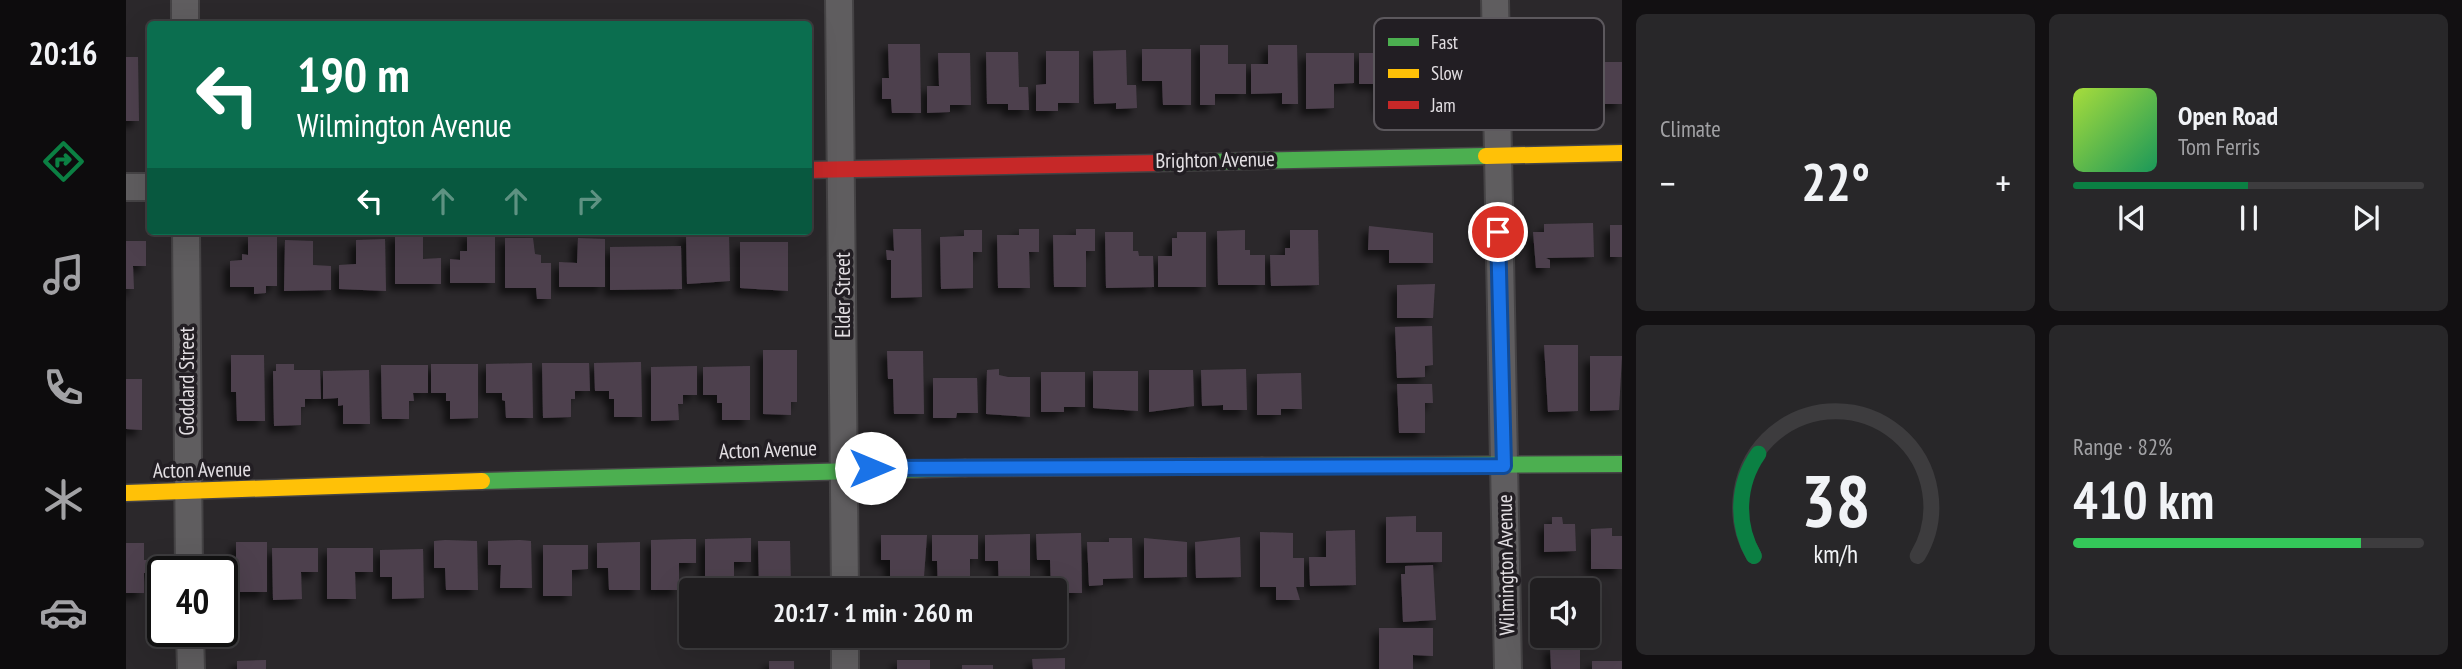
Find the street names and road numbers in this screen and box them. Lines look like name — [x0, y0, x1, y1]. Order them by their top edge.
street label: Brighton Avenue — [1155, 145, 1275, 174]
street label: Elder Street — [829, 252, 856, 338]
street label: Goddard Street — [173, 326, 200, 435]
street label: Acton Avenue — [719, 434, 817, 465]
street label: Acton Avenue — [153, 455, 251, 484]
street label: Wilmington Avenue — [1491, 494, 1520, 636]

